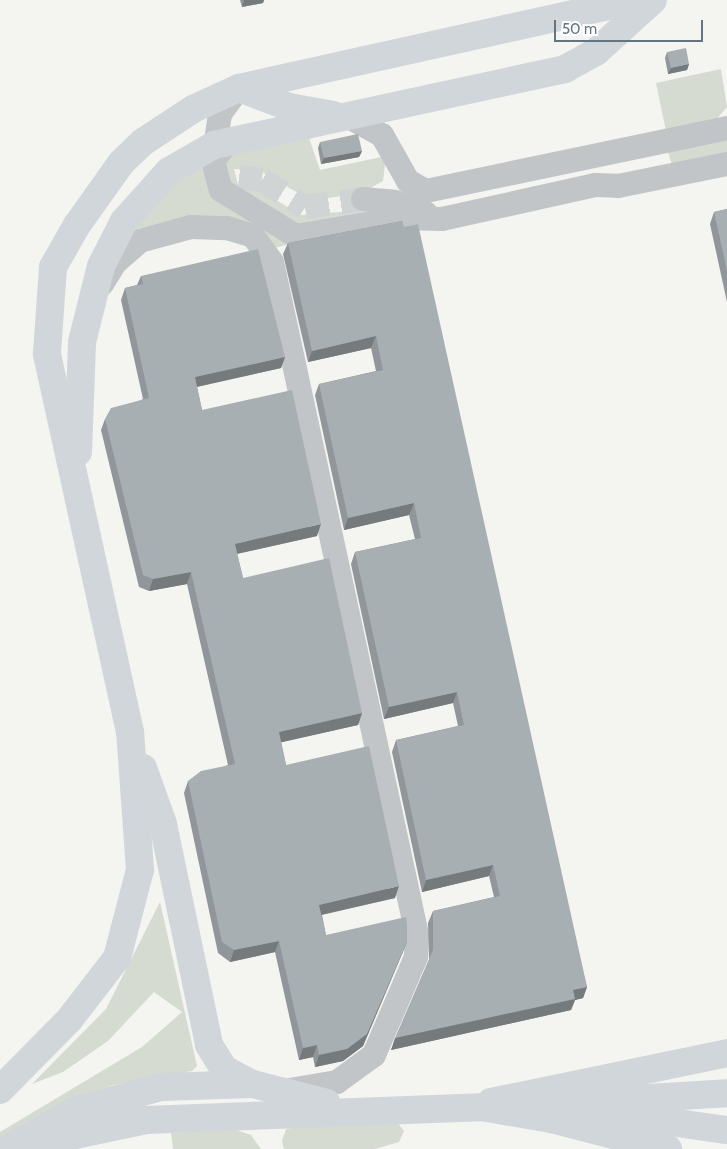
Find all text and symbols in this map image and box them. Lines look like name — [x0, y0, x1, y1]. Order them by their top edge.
scale bar — [557, 10, 706, 42]
text: 50 m — [562, 20, 597, 38]

